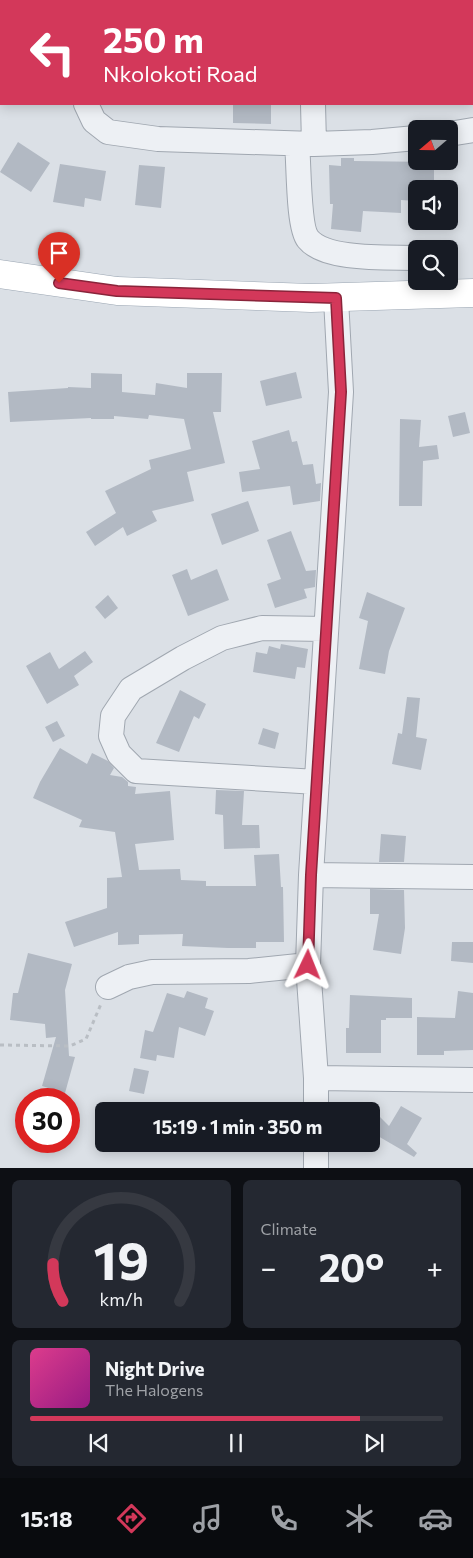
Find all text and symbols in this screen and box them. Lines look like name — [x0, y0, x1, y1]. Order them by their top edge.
text: 250 m — [103, 17, 204, 60]
icon: left — [20, 20, 85, 85]
text: Nkolokoti Road — [103, 60, 258, 87]
north arrow — [408, 120, 458, 170]
map controls — [408, 120, 458, 290]
button: sound — [408, 180, 458, 230]
pin — [38, 232, 80, 283]
icon: arrive — [45, 239, 73, 267]
button: search — [408, 240, 458, 290]
position arrow — [281, 938, 333, 990]
speed limit sign: 30 — [15, 1088, 80, 1153]
text: 15:19 · 1 min · 350 m — [153, 1115, 322, 1138]
text: Climate — [261, 1219, 317, 1238]
text: 19 — [93, 1227, 149, 1291]
text: 20° — [319, 1243, 384, 1290]
text: − — [261, 1250, 276, 1284]
text: + — [427, 1250, 443, 1284]
text: km/h — [100, 1288, 143, 1310]
text: Night Drive — [105, 1357, 205, 1380]
text: The Halogens — [105, 1380, 203, 1399]
icon: previous — [85, 1429, 113, 1457]
icon: pause — [222, 1429, 250, 1457]
icon: next — [360, 1429, 388, 1457]
icon: directions — [114, 1501, 149, 1536]
icon: music — [190, 1501, 225, 1536]
icon: phone — [266, 1501, 301, 1536]
icon: climate — [342, 1501, 377, 1536]
icon: car — [418, 1501, 453, 1536]
text: 15:18 — [20, 1505, 73, 1532]

